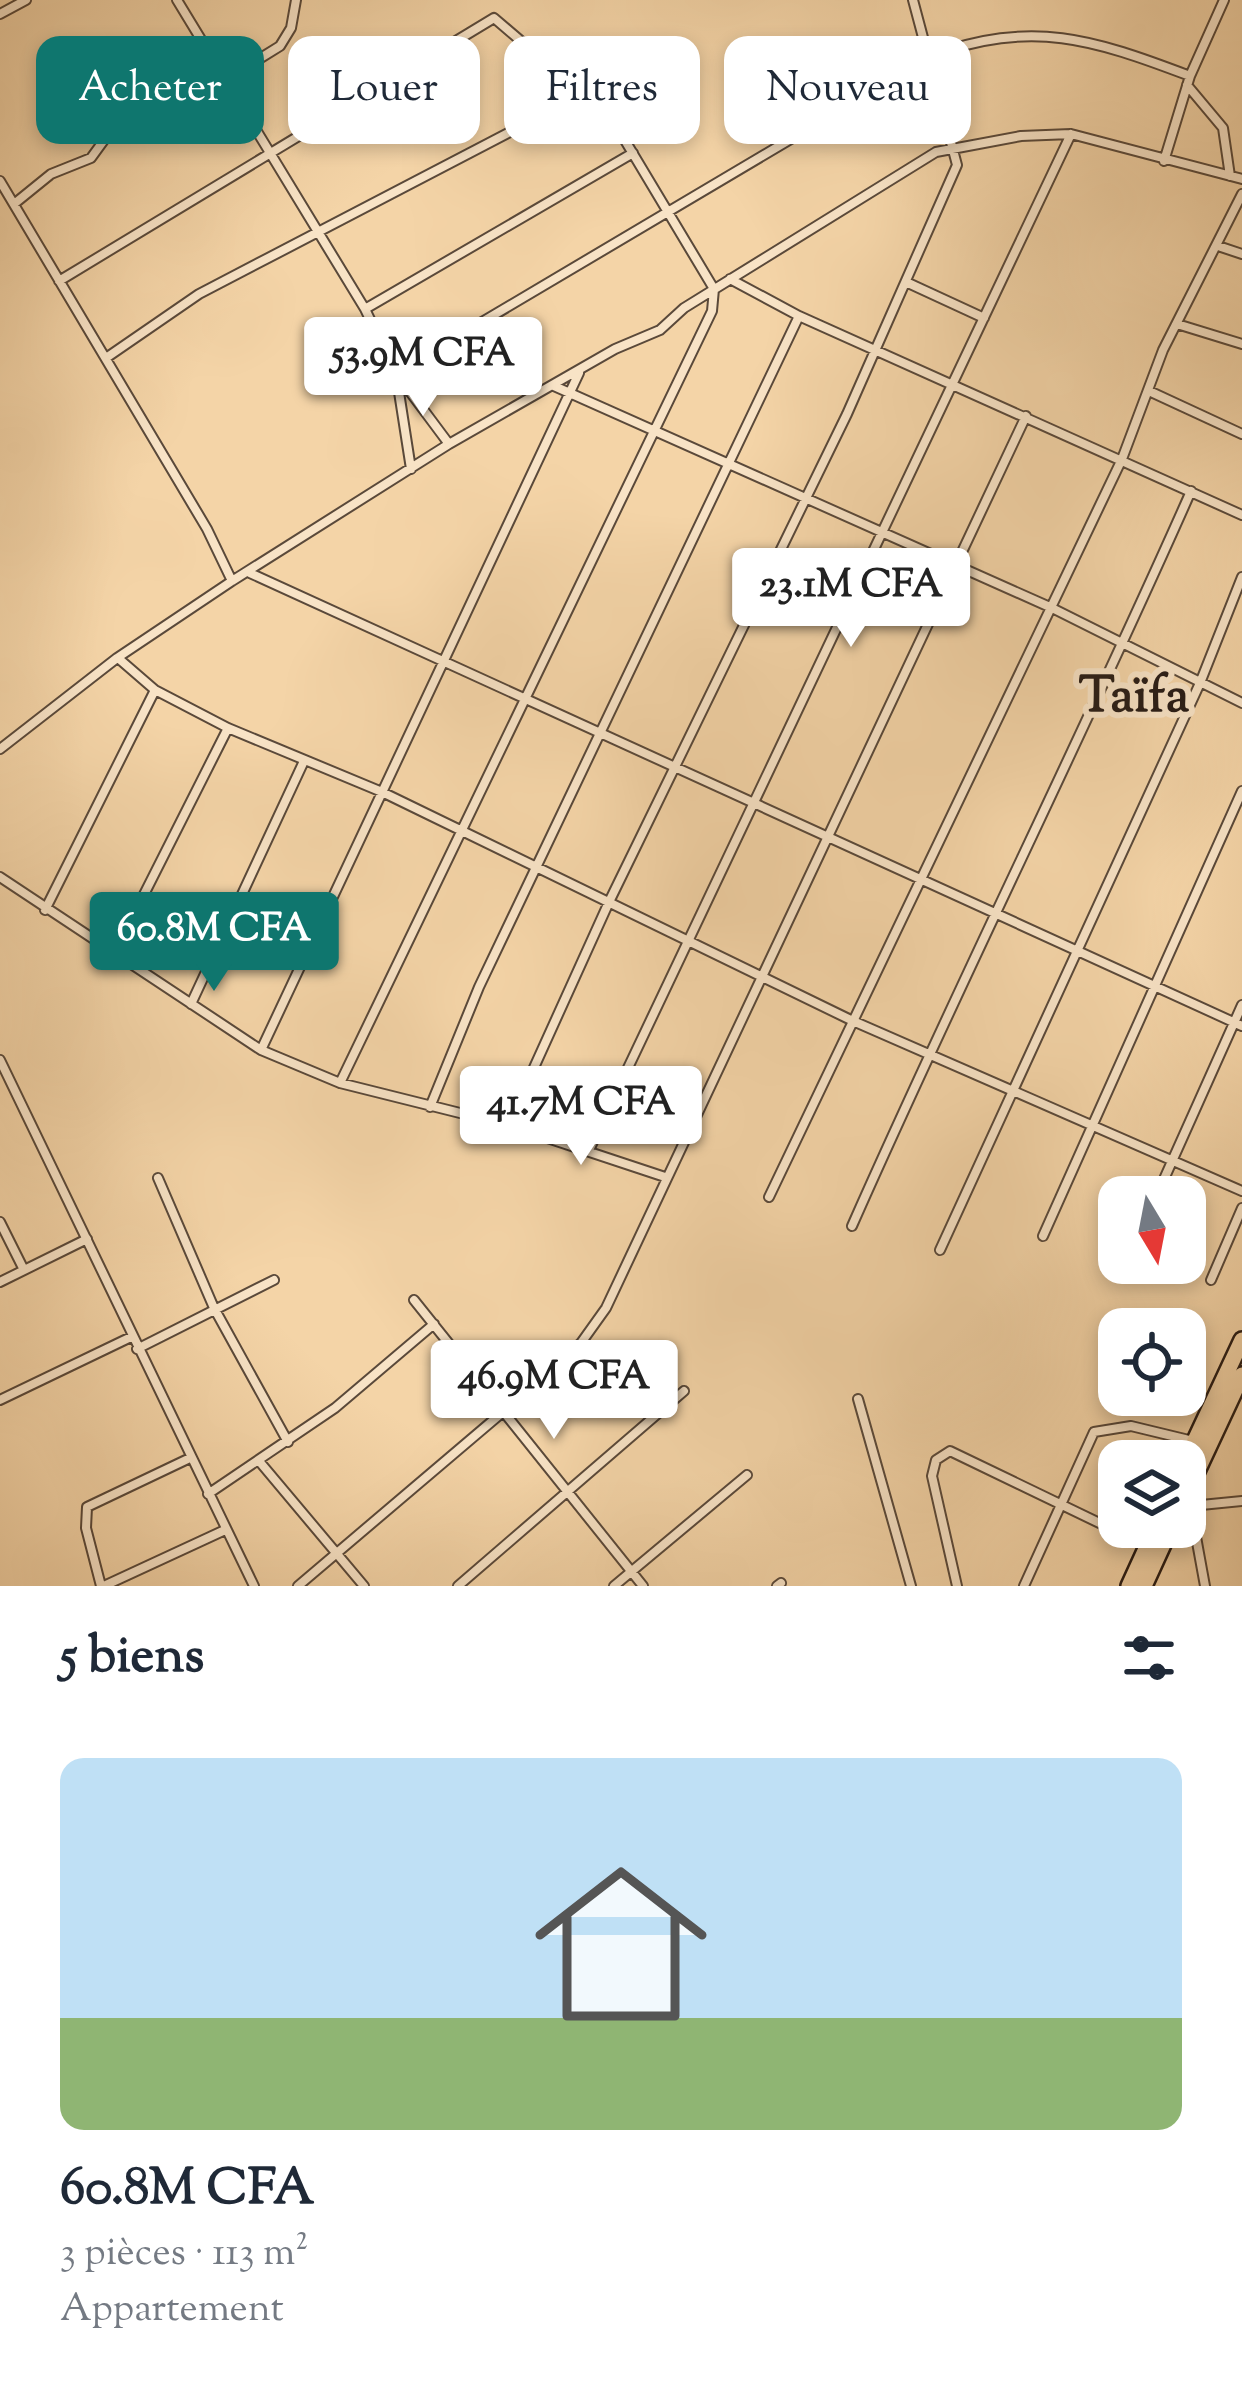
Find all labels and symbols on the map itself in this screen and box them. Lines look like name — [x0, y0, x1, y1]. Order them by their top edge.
pin: 53.9M CFA — [286, 317, 560, 419]
pin: 23.1M CFA — [714, 548, 988, 650]
district label: Taïfa — [1079, 662, 1190, 735]
pin: 60.8M CFA — [77, 892, 351, 994]
pin: 41.7M CFA — [444, 1066, 718, 1168]
north arrow — [1098, 1176, 1206, 1284]
pin: 46.9M CFA — [417, 1340, 691, 1442]

